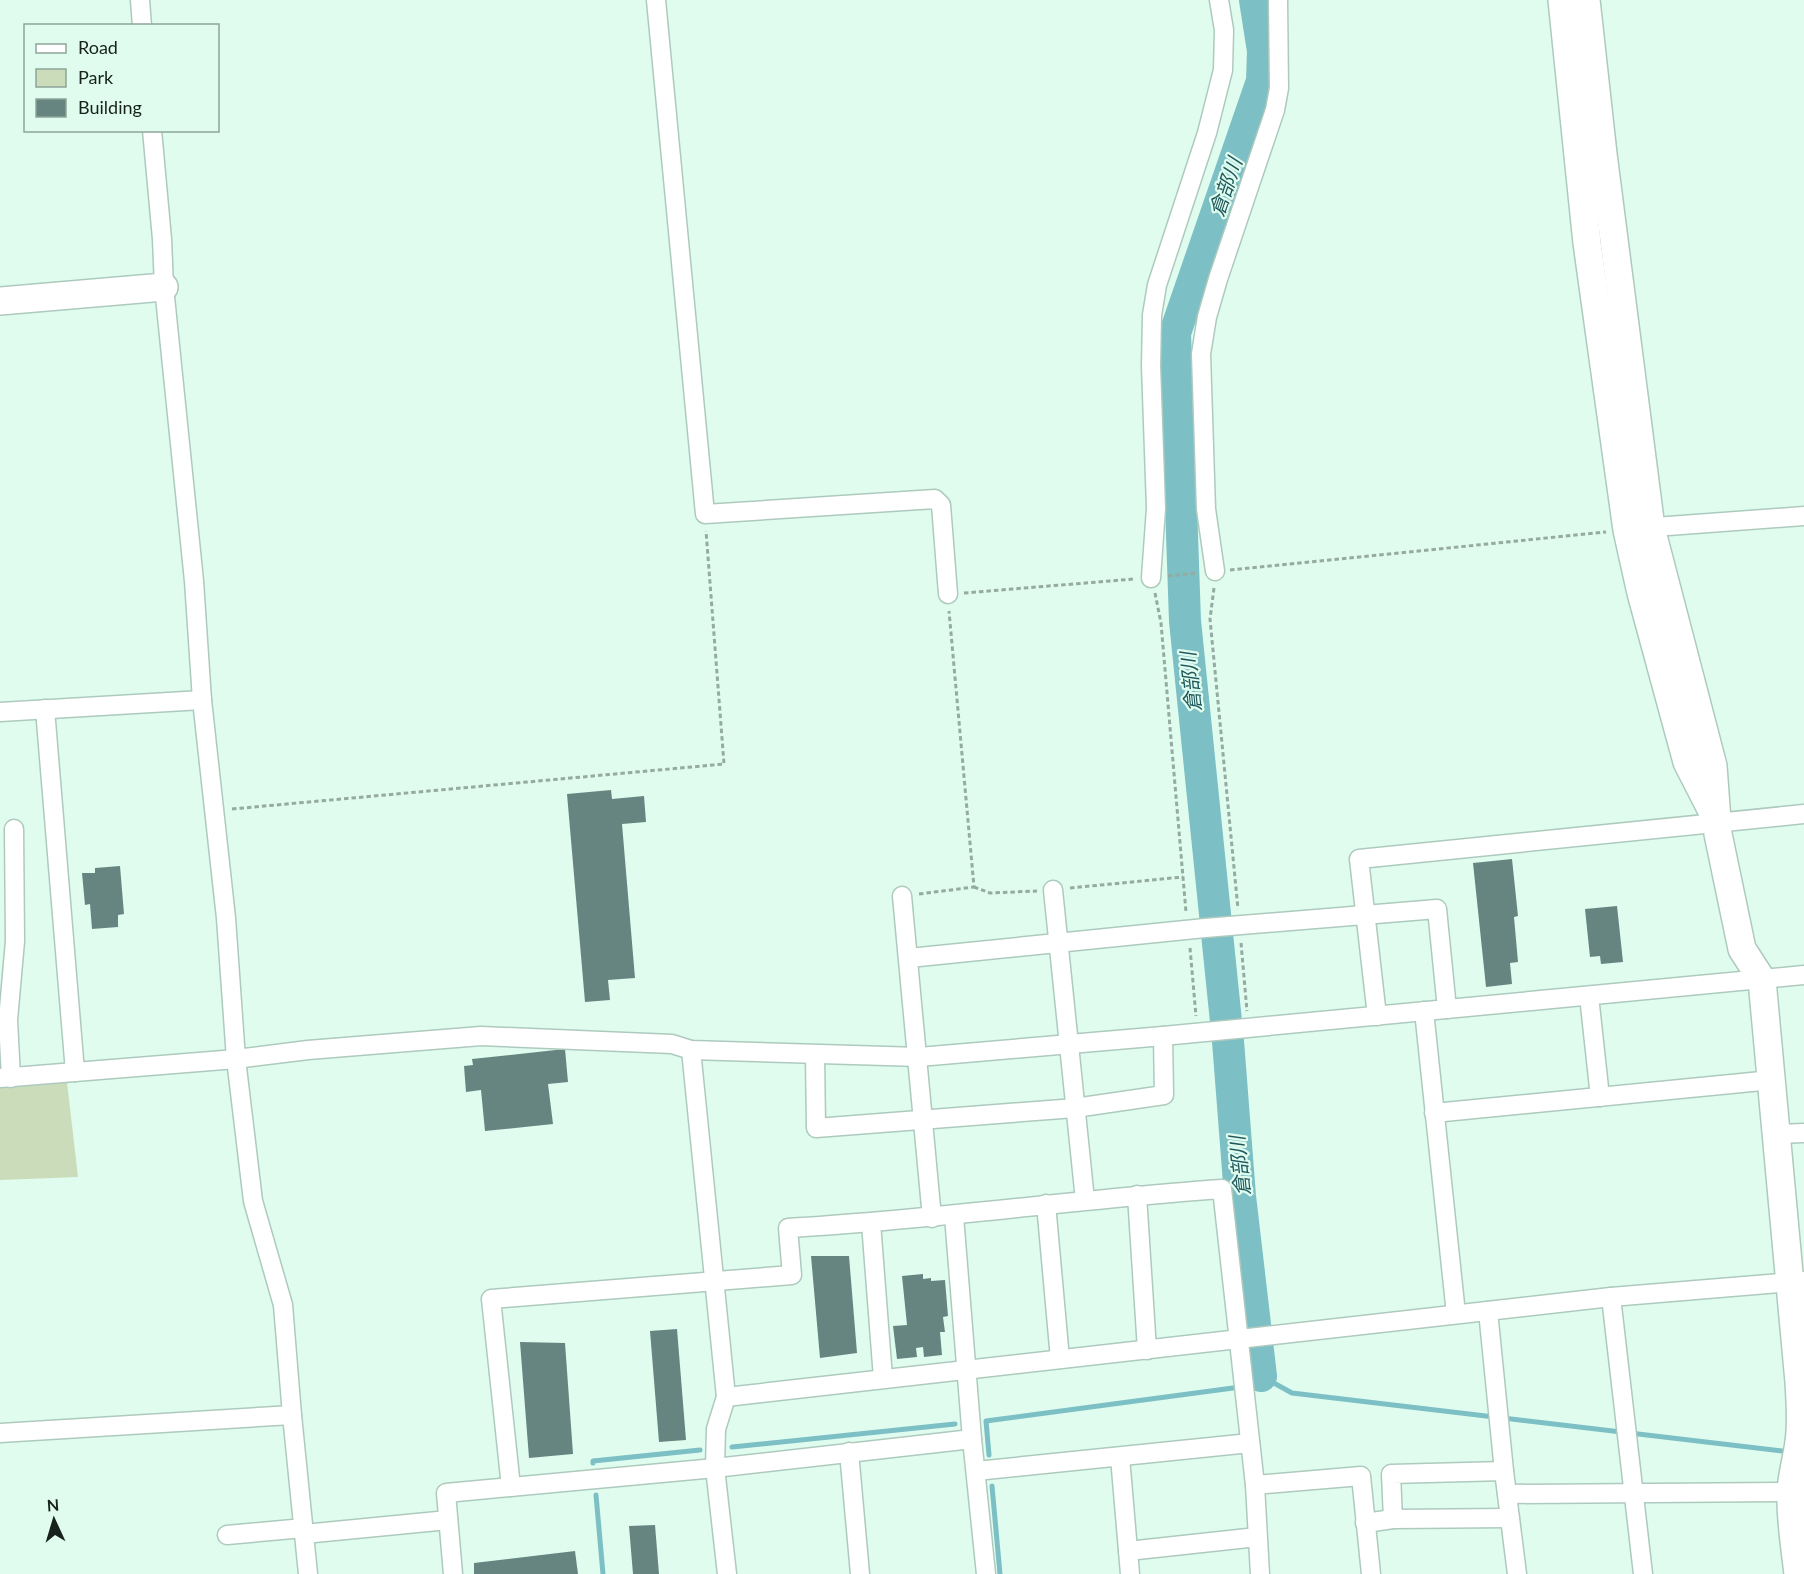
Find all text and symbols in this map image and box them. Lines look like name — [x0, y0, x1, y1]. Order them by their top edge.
legend — [24, 24, 219, 132]
text: Road — [78, 36, 118, 58]
text: Park — [78, 66, 114, 88]
text: Building — [78, 96, 142, 118]
water label: 倉部川 — [1204, 153, 1247, 219]
water label: 倉部川 — [1175, 649, 1205, 713]
water label: 倉部川 — [1224, 1133, 1254, 1197]
north arrow — [24, 1490, 84, 1550]
text: N — [46, 1495, 60, 1514]

